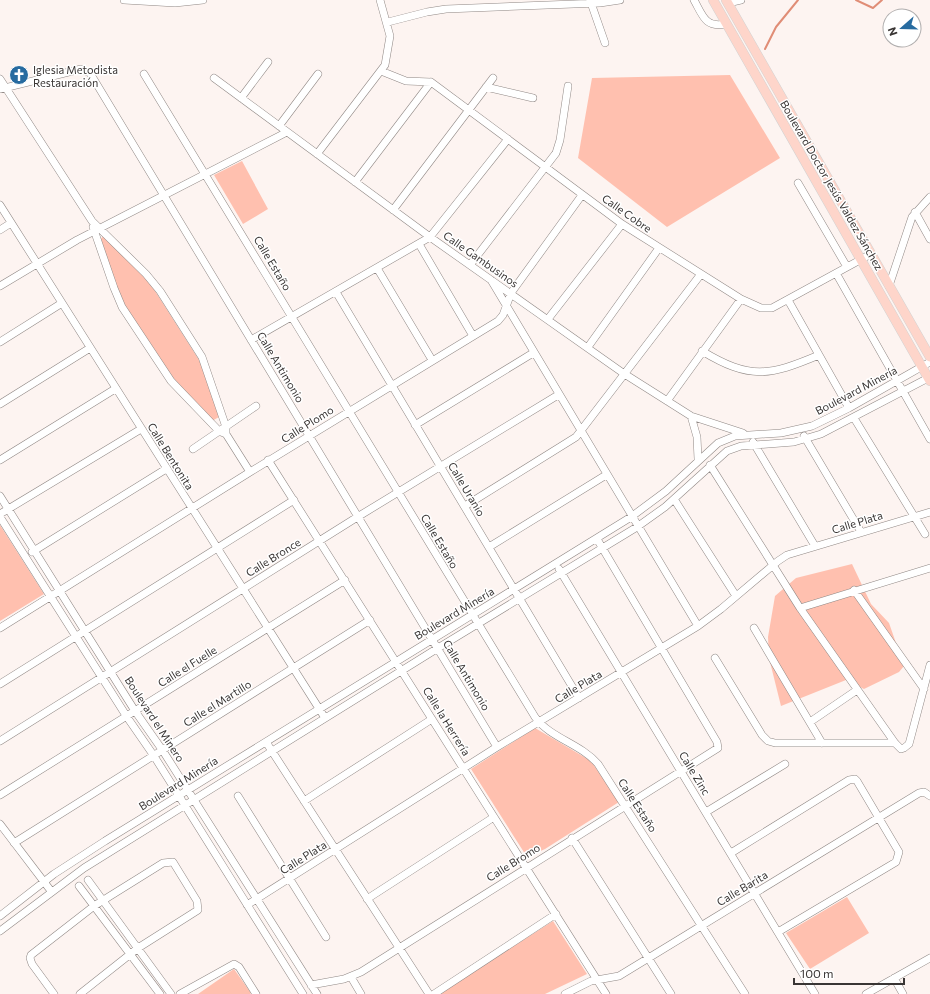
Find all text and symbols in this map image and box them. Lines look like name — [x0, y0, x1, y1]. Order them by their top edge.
north arrow — [882, 8, 922, 48]
text: N — [885, 25, 900, 38]
place label: Iglesia Metodista Restauración — [33, 63, 118, 89]
church icon: Iglesia Metodista Restauración — [8, 64, 30, 86]
street label: Boulevard Doctor Jesús Valdez Sánchez — [777, 98, 886, 273]
street label: Calle Cobre — [600, 191, 654, 235]
street label: Calle Gambusinos — [441, 228, 521, 290]
street label: Calle Estaño — [252, 233, 295, 293]
street label: Calle Antimonio — [255, 329, 307, 405]
street label: Boulevard Minería — [813, 363, 899, 417]
street label: Calle Plomo — [278, 403, 336, 445]
street label: Calle Bentonita — [145, 420, 197, 492]
street label: Calle Uranio — [446, 460, 488, 519]
street label: Calle Plata — [830, 508, 884, 536]
street label: Calle Estaño — [419, 511, 462, 571]
street label: Calle Bronce — [243, 535, 303, 579]
street label: Boulevard Minería — [412, 584, 496, 642]
street label: Calle Antimonio — [441, 637, 493, 713]
street label: Calle el Fuelle — [155, 643, 219, 689]
street label: Calle Plata — [552, 667, 604, 705]
street label: Boulevard el Minero — [123, 674, 188, 764]
street label: Calle el Martillo — [181, 677, 254, 729]
street label: Calle la Herrería — [421, 684, 473, 758]
street label: Calle Zinc — [677, 749, 713, 797]
street label: Boulevard Minería — [136, 753, 220, 813]
street label: Calle Estaño — [616, 776, 660, 835]
street label: Calle Plata — [277, 838, 329, 876]
street label: Calle Bromo — [484, 840, 543, 884]
street label: Calle Barita — [714, 868, 770, 908]
scale bar — [794, 960, 904, 986]
text: 100 m — [800, 966, 834, 980]

